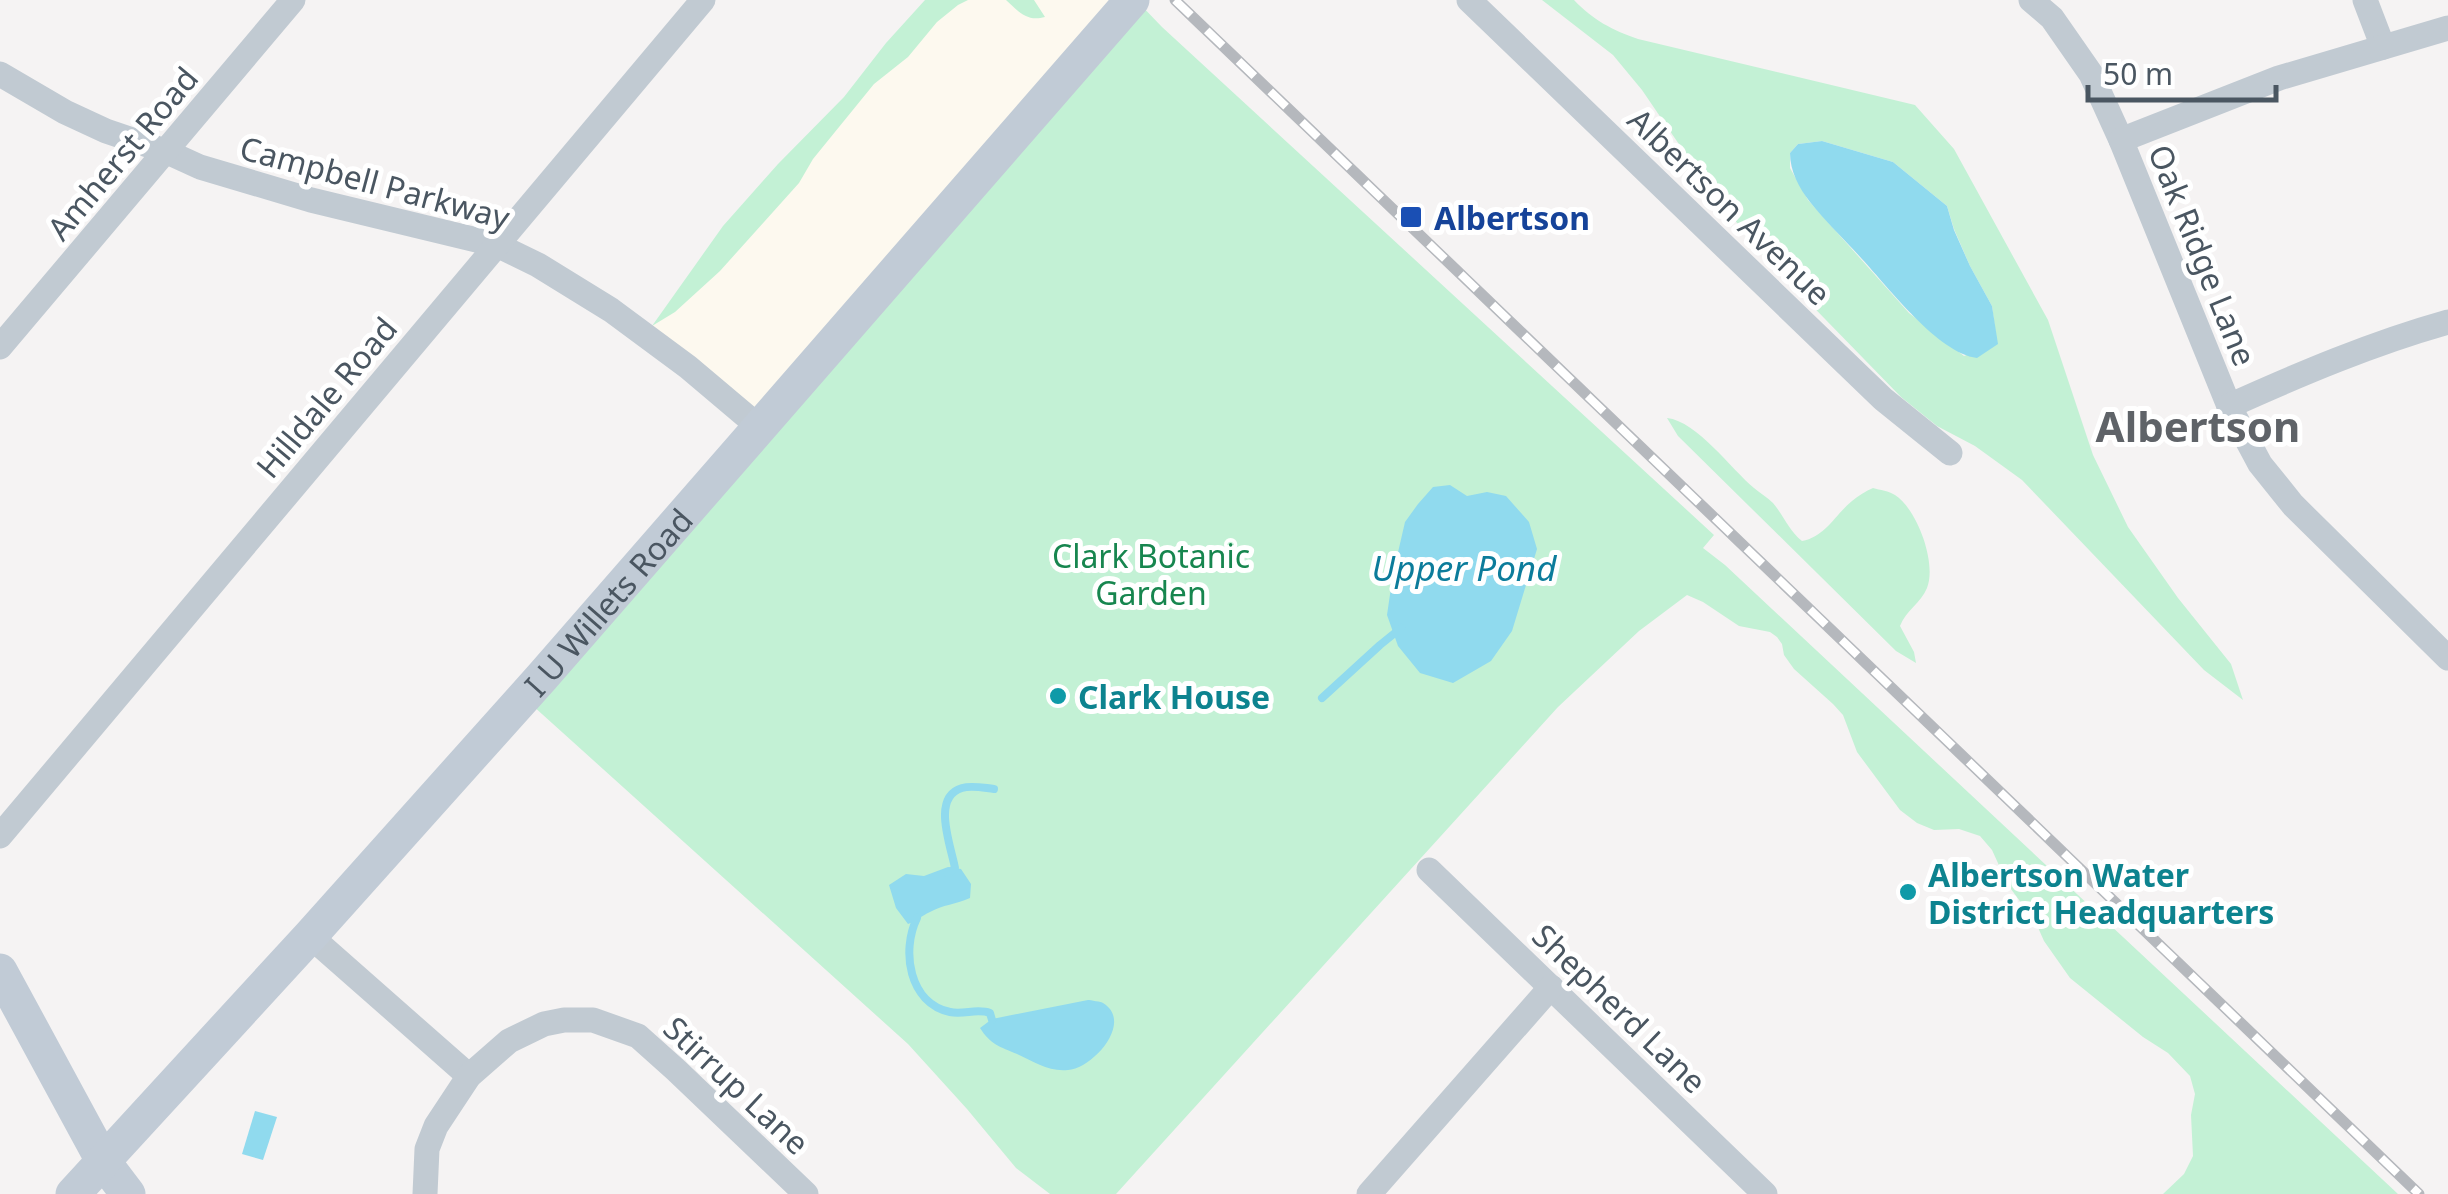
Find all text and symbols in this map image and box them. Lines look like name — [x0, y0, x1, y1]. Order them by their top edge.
scale bar — [2088, 40, 2276, 102]
text: 50 m — [2103, 53, 2173, 94]
street label: Amherst Road — [37, 57, 207, 249]
street label: Albertson Avenue — [1619, 98, 1841, 314]
street label: Campbell Parkway — [235, 125, 515, 239]
street label: Oak Ridge Lane — [2139, 138, 2267, 372]
place label: Albertson — [1434, 196, 1590, 239]
marker: Albertson — [1398, 204, 1424, 230]
street label: Hilldale Road — [246, 307, 406, 487]
district label: Albertson — [2096, 397, 2300, 454]
street label: I U Willets Road — [514, 499, 701, 705]
park label: Clark Botanic Garden — [1052, 534, 1250, 614]
water label: Upper Pond — [1372, 544, 1557, 591]
place label: Clark House — [1078, 675, 1270, 718]
marker: Clark House — [1047, 685, 1069, 707]
place label: Albertson Water District Headquarters — [1928, 853, 2274, 933]
marker: Albertson Water District Headquarters — [1897, 881, 1919, 903]
street label: Shepherd Lane — [1524, 914, 1716, 1102]
street label: Stirrup Lane — [655, 1006, 819, 1164]

